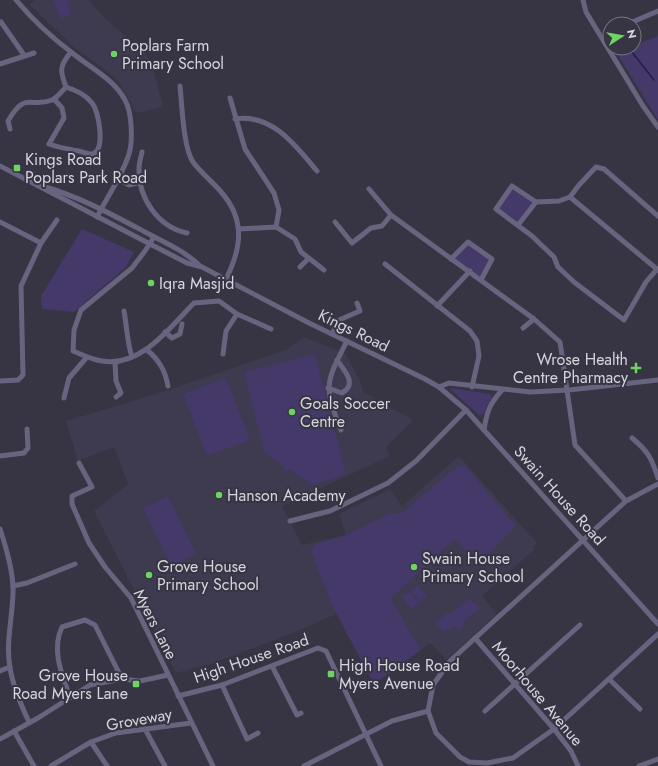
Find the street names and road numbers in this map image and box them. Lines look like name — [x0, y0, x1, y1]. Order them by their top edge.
street label: Kings Road — [314, 303, 393, 358]
street label: Swain House Road — [508, 440, 611, 550]
street label: Myers Lane — [128, 585, 183, 663]
street label: High House Road — [190, 628, 312, 689]
street label: Moorhouse Avenue — [487, 636, 588, 751]
street label: Groveway — [104, 702, 175, 737]

